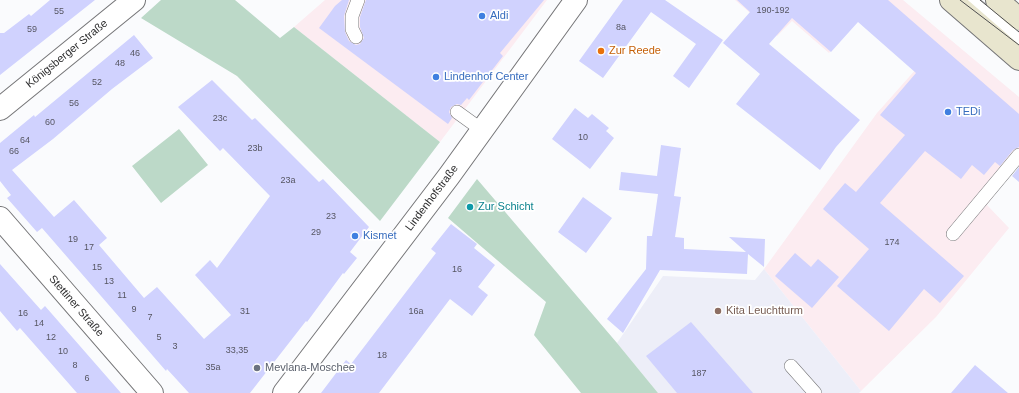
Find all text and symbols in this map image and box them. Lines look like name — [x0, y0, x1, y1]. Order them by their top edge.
house number: 190-192 — [756, 6, 790, 16]
house number: 55 — [54, 7, 64, 17]
place label: Aldi — [490, 9, 508, 23]
marker: Aldi — [477, 11, 487, 21]
street label: Königsberger Straße — [23, 17, 111, 91]
house number: 8a — [616, 23, 626, 33]
house number: 59 — [27, 25, 37, 35]
place label: Zur Reede — [609, 44, 661, 58]
marker: Zur Reede — [596, 46, 606, 56]
house number: 46 — [130, 49, 140, 59]
house number: 48 — [115, 59, 125, 69]
place label: Lindenhof Center — [444, 70, 528, 84]
marker: Lindenhof Center — [431, 72, 441, 82]
house number: 52 — [92, 78, 102, 88]
house number: 56 — [69, 99, 79, 109]
place label: TEDi — [956, 105, 980, 119]
marker: TEDi — [943, 107, 953, 117]
house number: 23c — [213, 114, 227, 124]
house number: 60 — [45, 118, 55, 128]
house number: 10 — [578, 133, 588, 143]
house number: 64 — [20, 136, 30, 146]
house number: 23b — [247, 144, 263, 154]
house number: 66 — [9, 147, 19, 157]
street label: Lindenhofstraße — [403, 162, 461, 234]
house number: 23a — [280, 176, 296, 186]
place label: Zur Schicht — [478, 200, 534, 214]
marker: Zur Schicht — [465, 202, 475, 212]
house number: 23 — [326, 212, 336, 222]
house number: 29 — [311, 228, 321, 238]
place label: Kismet — [363, 229, 397, 243]
marker: Kismet — [350, 231, 360, 241]
house number: 19 — [68, 235, 78, 245]
house number: 174 — [884, 238, 900, 248]
house number: 17 — [84, 243, 94, 253]
house number: 15 — [92, 263, 102, 273]
house number: 16 — [452, 265, 462, 275]
street label: Stettiner Straße — [46, 273, 106, 339]
house number: 13 — [104, 277, 114, 287]
house number: 11 — [117, 291, 127, 301]
place label: Kita Leuchtturm — [726, 304, 803, 318]
house number: 9 — [131, 305, 137, 315]
marker: Kita Leuchtturm — [713, 306, 723, 316]
house number: 31 — [240, 307, 250, 317]
house number: 16a — [408, 307, 424, 317]
house number: 16 — [18, 309, 28, 319]
house number: 7 — [147, 313, 153, 323]
house number: 14 — [34, 319, 44, 329]
house number: 12 — [46, 333, 56, 343]
house number: 5 — [156, 333, 162, 343]
house number: 3 — [172, 342, 178, 352]
house number: 33,35 — [226, 346, 248, 356]
house number: 10 — [58, 347, 68, 357]
house number: 18 — [377, 351, 387, 361]
house number: 8 — [72, 361, 78, 371]
place label: Mevlana-Moschee — [265, 361, 355, 375]
house number: 35a — [205, 363, 221, 373]
marker: Mevlana-Moschee — [252, 363, 262, 373]
house number: 187 — [691, 369, 707, 379]
house number: 6 — [84, 374, 90, 384]

